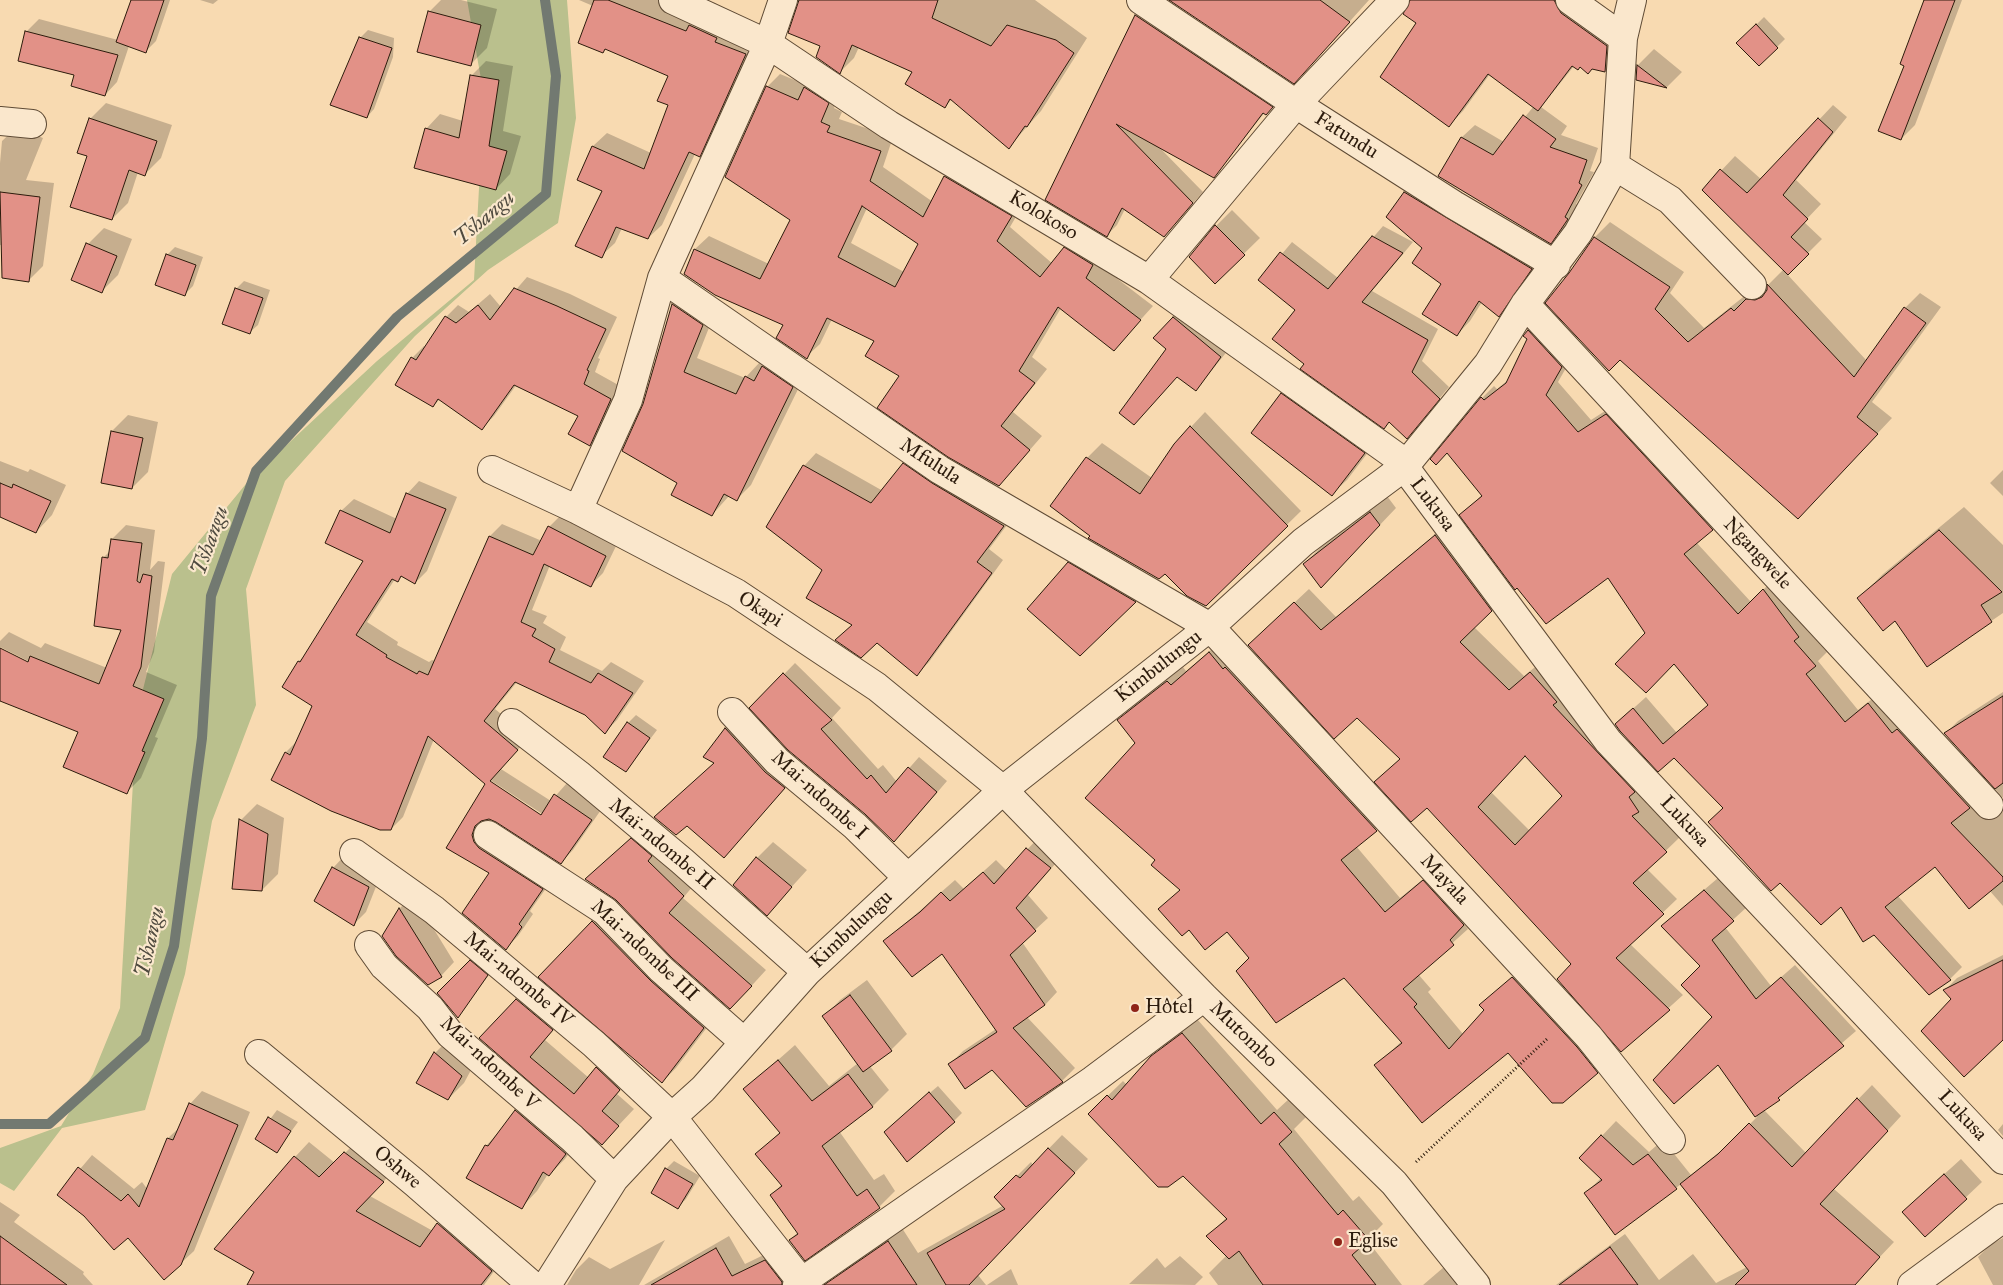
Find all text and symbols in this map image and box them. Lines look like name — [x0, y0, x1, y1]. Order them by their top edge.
street label: Fatundu — [1310, 107, 1382, 165]
water label: Tshangu — [450, 186, 520, 252]
street label: Kolokoso — [1004, 186, 1082, 246]
street label: Mfulula — [895, 433, 965, 491]
street label: Lukusa — [1404, 473, 1460, 537]
water label: Tshangu — [187, 503, 235, 579]
street label: Ngangwele — [1718, 513, 1796, 595]
street label: Okapi — [733, 587, 787, 633]
street label: Kimbulungu — [1111, 626, 1207, 708]
street label: Mai-ndombe I — [766, 746, 872, 846]
street label: Lukusa — [1654, 791, 1714, 853]
street label: Maï-ndombe II — [603, 794, 719, 896]
street label: Mayala — [1415, 850, 1473, 910]
street label: Kimbulungu — [806, 886, 898, 974]
street label: Mai-ndombe III — [585, 895, 703, 1007]
water label: Tshangu — [131, 904, 171, 980]
street label: Mai-ndombe IV — [458, 927, 578, 1033]
place label: Hôtel — [1145, 996, 1193, 1020]
street label: Mutombo — [1204, 997, 1282, 1073]
marker: Hôtel — [1129, 1002, 1141, 1014]
street label: Mai-ndombe V — [434, 1012, 544, 1116]
street label: Lukusa — [1932, 1085, 1992, 1147]
street label: Oshwe — [368, 1141, 426, 1195]
place label: Eglise — [1348, 1230, 1398, 1254]
marker: Eglise — [1332, 1236, 1344, 1248]

